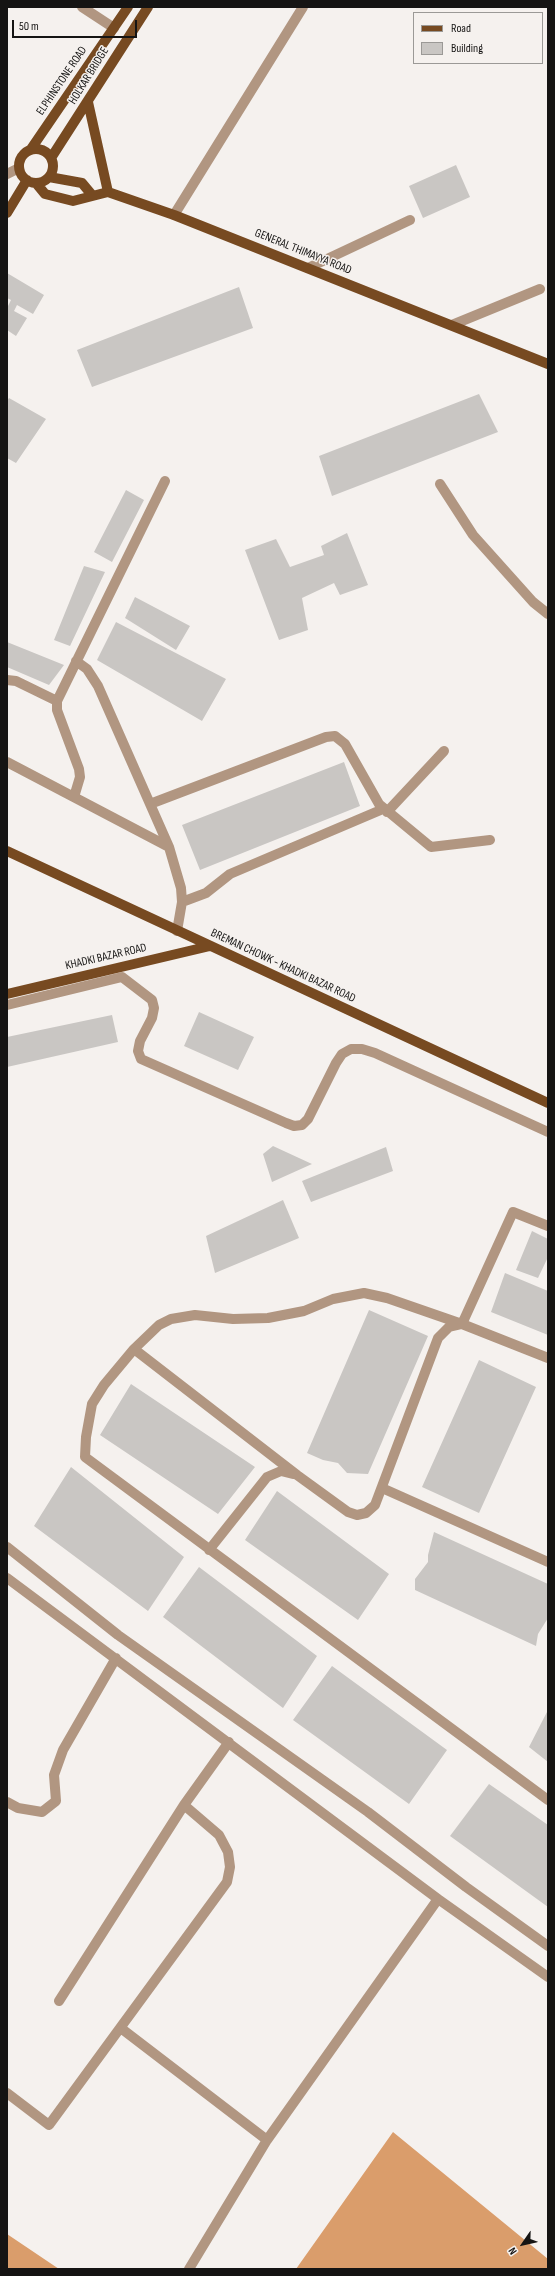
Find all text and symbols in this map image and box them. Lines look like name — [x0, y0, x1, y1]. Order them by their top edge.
scale bar — [14, 12, 139, 38]
legend — [413, 12, 543, 64]
text: 50 m — [19, 19, 39, 34]
text: Road — [451, 21, 471, 36]
text: Building — [451, 41, 483, 56]
street label: ELPHINSTONE ROAD — [34, 44, 90, 118]
street label: HOLKAR BRIDGE — [66, 45, 112, 107]
street label: GENERAL THIMAYYA ROAD — [253, 226, 353, 278]
street label: BREMAN CHOWK - KHADKI BAZAR ROAD — [208, 926, 358, 1006]
street label: KHADKI BAZAR ROAD — [64, 941, 148, 973]
north arrow — [503, 2224, 543, 2264]
text: N — [506, 2245, 520, 2257]

